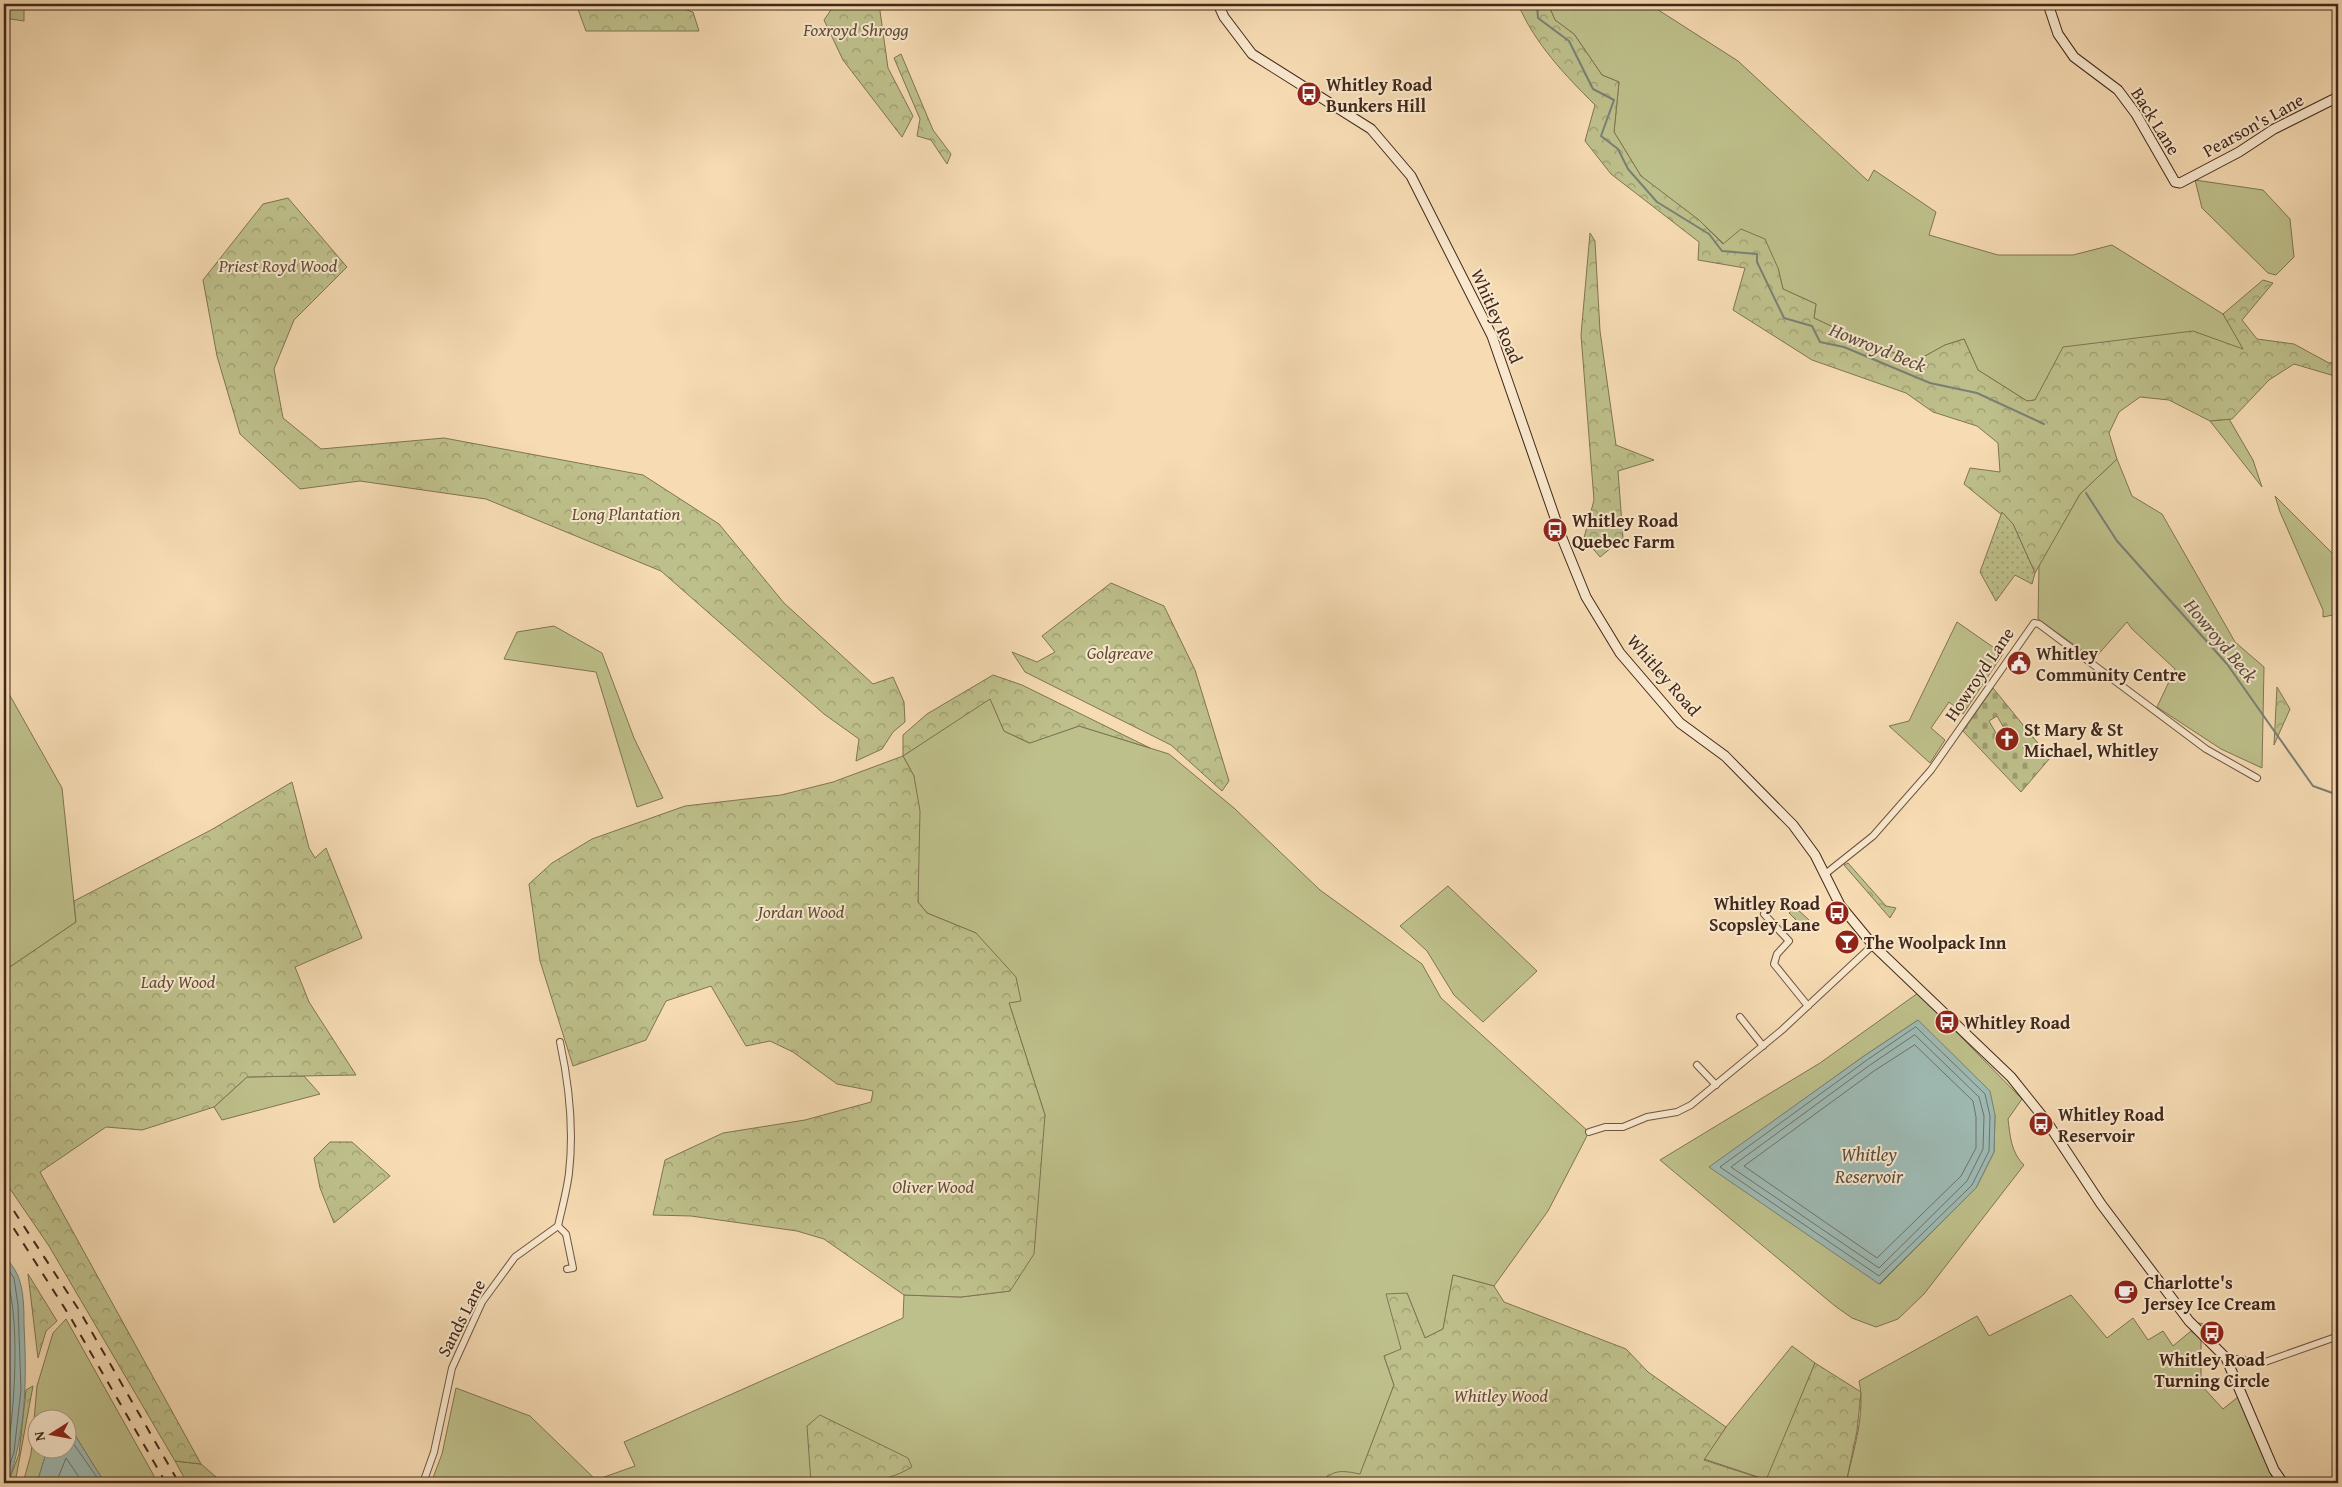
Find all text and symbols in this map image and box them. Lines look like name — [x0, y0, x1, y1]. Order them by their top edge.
park label: Foxroyd Shrogg — [802, 16, 909, 43]
place label: Whitley Road Bunkers Hill — [1326, 71, 1433, 119]
bus stop icon: Whitley Road Bunkers Hill — [1296, 81, 1322, 107]
street label: Back Lane — [2125, 82, 2187, 160]
street label: Pearson's Lane — [2197, 86, 2309, 164]
park label: Priest Royd Wood — [218, 252, 338, 279]
street label: Whitley Road — [1464, 264, 1530, 368]
water label: Howroyd Beck — [1825, 315, 1931, 379]
park label: Long Plantation — [571, 500, 680, 527]
place label: Whitley Road Quebec Farm — [1572, 507, 1679, 555]
bus stop icon: Whitley Road Quebec Farm — [1542, 517, 1568, 543]
water label: Howroyd Beck — [2177, 591, 2265, 688]
street label: Howroyd Lane — [1938, 622, 2020, 726]
street label: Whitley Road — [1621, 628, 1708, 722]
park label: Golgreave — [1087, 639, 1153, 666]
place label: Whitley Community Centre — [2036, 640, 2187, 688]
public building icon: Whitley Community Centre — [2006, 650, 2032, 676]
place label: St Mary & St Michael, Whitley — [2024, 716, 2159, 764]
church icon: St Mary & St Michael, Whitley — [1994, 726, 2020, 752]
place label: Whitley Road Scopsley Lane — [1709, 890, 1821, 938]
park label: Jordan Wood — [755, 898, 845, 925]
bus stop icon: Whitley Road Scopsley Lane — [1824, 900, 1850, 926]
bar icon: The Woolpack Inn — [1834, 929, 1860, 955]
place label: The Woolpack Inn — [1864, 929, 2007, 956]
park label: Lady Wood — [140, 968, 216, 995]
bus stop icon: Whitley Road — [1934, 1009, 1960, 1035]
place label: Whitley Road — [1964, 1009, 2071, 1036]
place label: Whitley Road Reservoir — [2058, 1101, 2165, 1149]
bus stop icon: Whitley Road Reservoir — [2028, 1111, 2054, 1137]
water label: Whitley Reservoir — [1834, 1140, 1904, 1190]
park label: Oliver Wood — [892, 1173, 974, 1200]
place label: Charlotte's Jersey Ice Cream — [2141, 1269, 2276, 1317]
street label: Sands Lane — [430, 1274, 492, 1362]
cafe icon: Charlotte's Jersey Ice Cream — [2113, 1279, 2139, 1305]
bus stop icon: Whitley Road Turning Circle — [2199, 1320, 2225, 1346]
place label: Whitley Road Turning Circle — [2154, 1346, 2270, 1394]
park label: Whitley Wood — [1454, 1382, 1549, 1409]
north arrow — [28, 1410, 78, 1460]
text: N — [28, 1429, 50, 1443]

